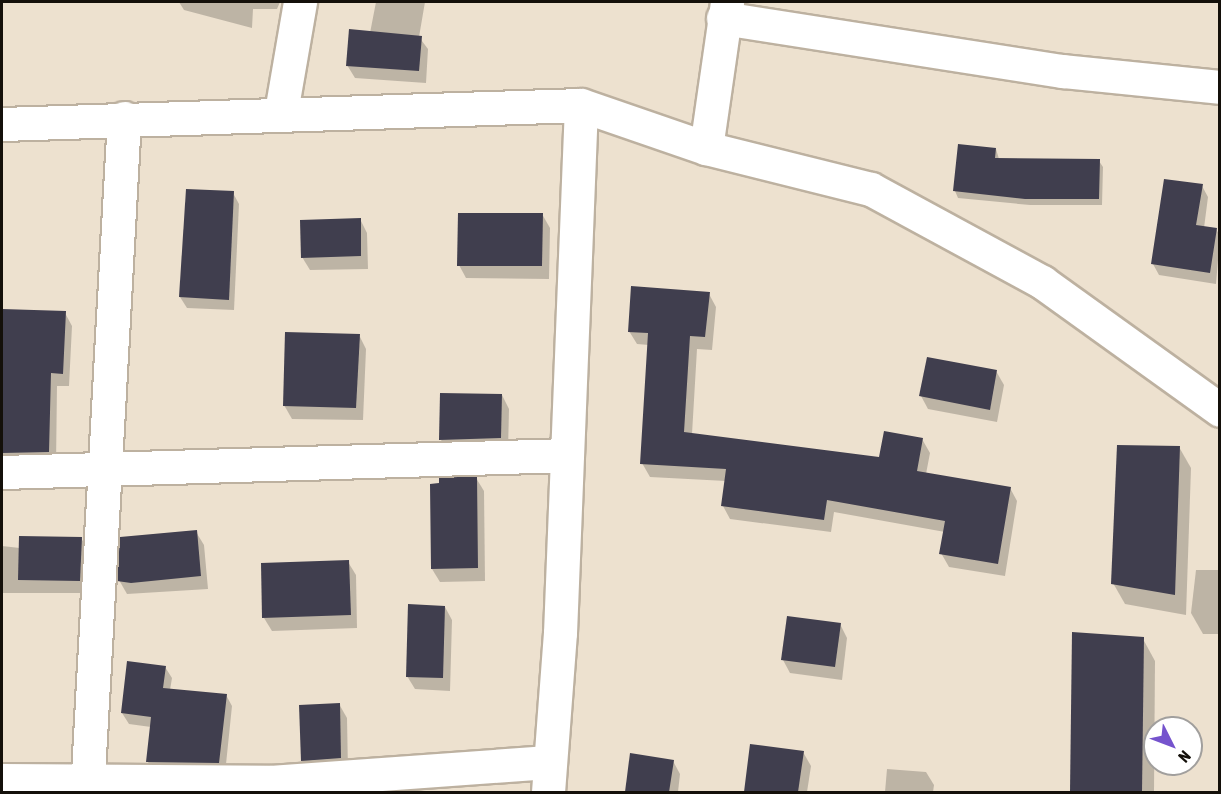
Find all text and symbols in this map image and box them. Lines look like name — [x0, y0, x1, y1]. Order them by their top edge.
north arrow — [1143, 716, 1203, 776]
text: N — [1175, 747, 1195, 766]

